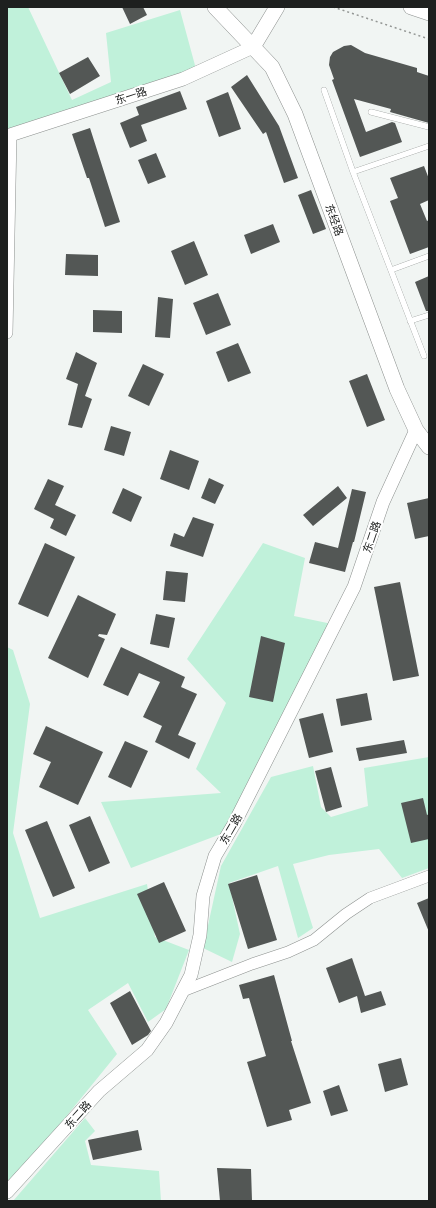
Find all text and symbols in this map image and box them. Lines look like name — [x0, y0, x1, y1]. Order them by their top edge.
street label: 东一路 — [113, 85, 149, 107]
street label: 东经路 — [322, 202, 346, 238]
street label: 东二路 — [360, 519, 384, 555]
street label: 东二路 — [217, 811, 245, 847]
street label: 东二路 — [62, 1098, 94, 1132]

